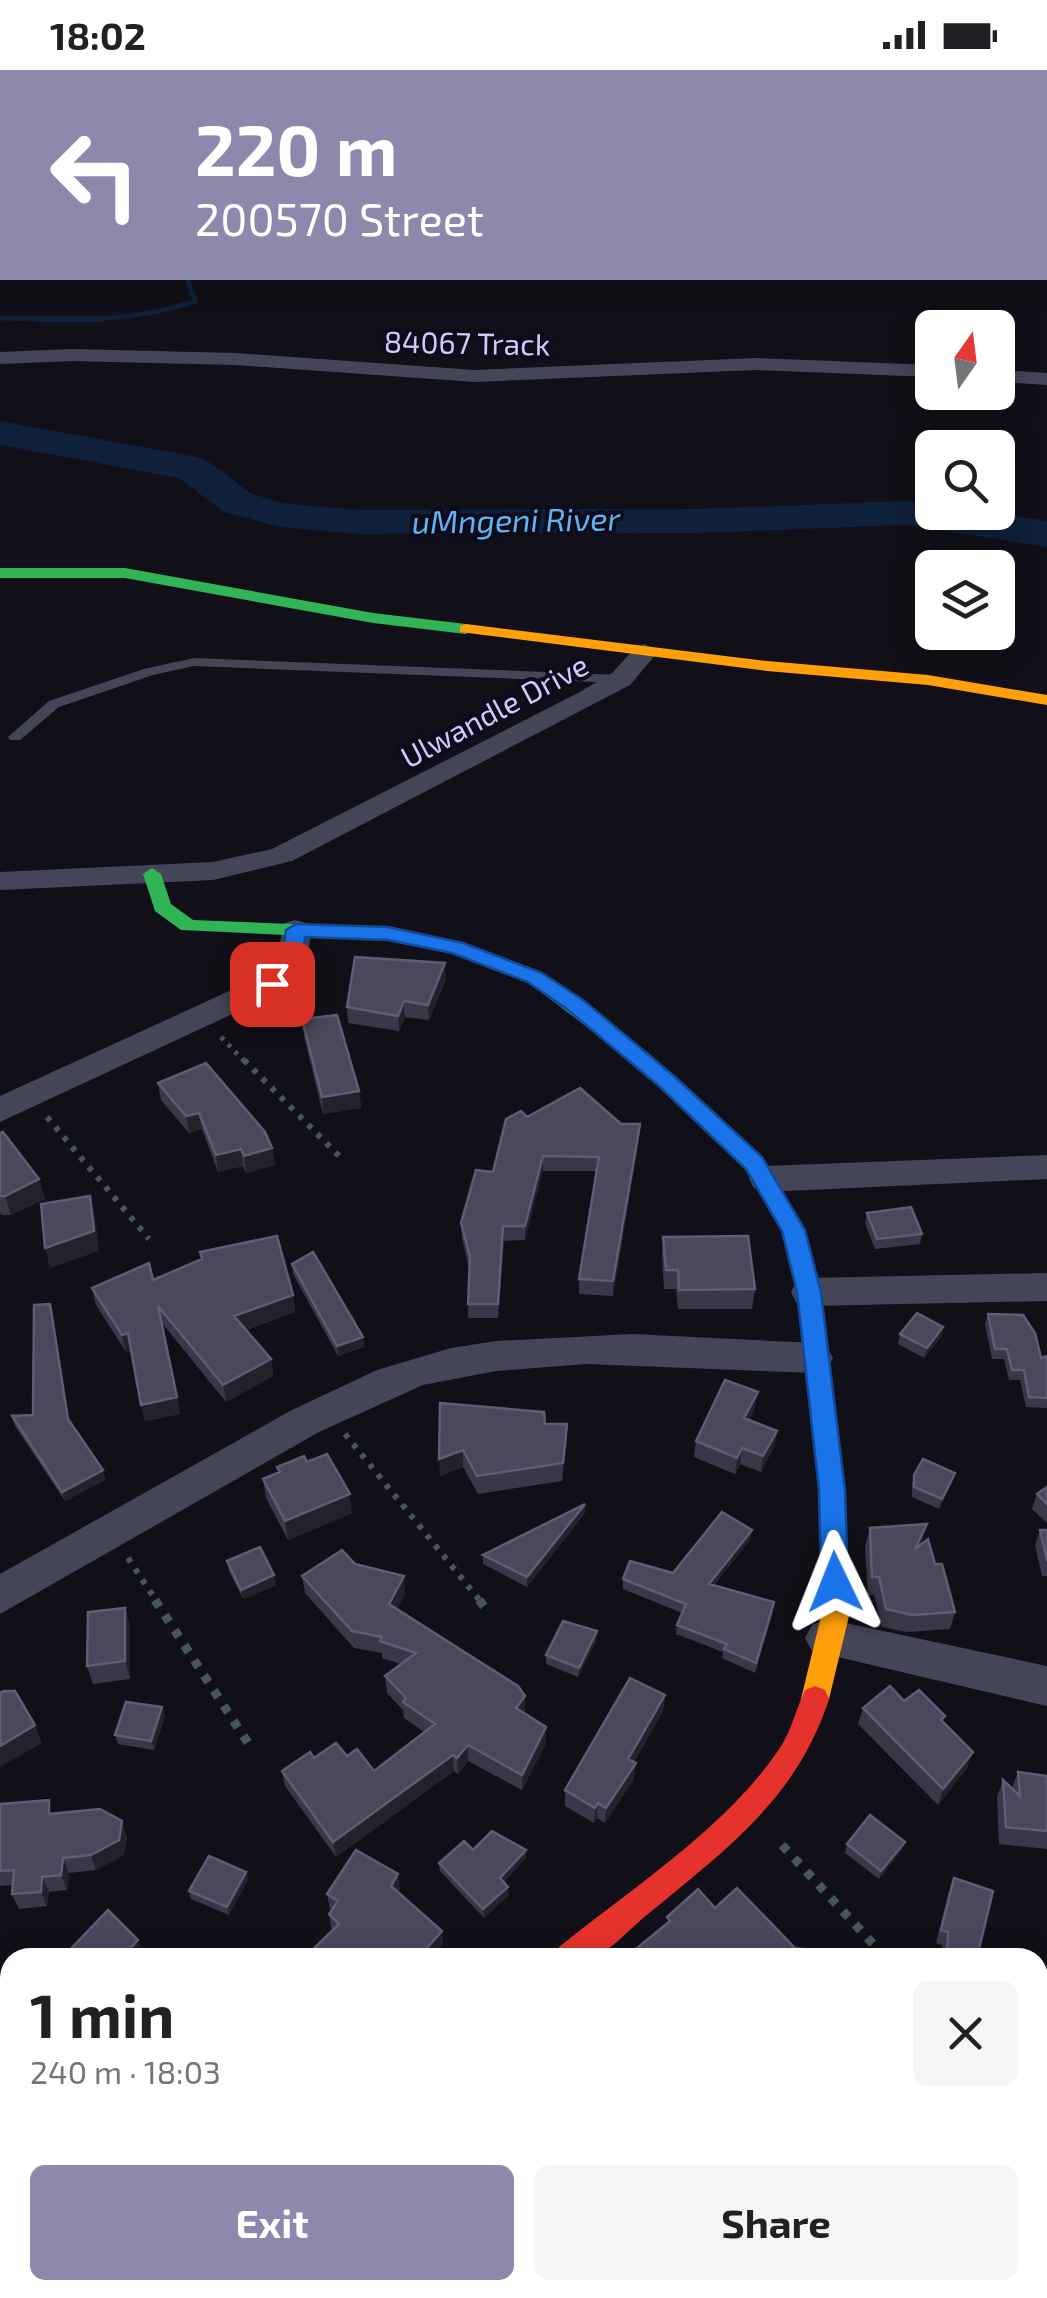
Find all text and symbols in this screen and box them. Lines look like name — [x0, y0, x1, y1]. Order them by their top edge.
text: 18:02 — [50, 12, 146, 58]
text: 220 m — [195, 106, 397, 190]
icon: left — [30, 110, 160, 240]
text: 200570 Street — [195, 191, 484, 245]
north arrow — [915, 310, 1015, 410]
map controls — [915, 310, 1015, 650]
street label: 84067 Track — [384, 323, 550, 361]
button: search — [915, 430, 1015, 530]
water label: uMngeni River — [412, 498, 622, 541]
button: layers — [915, 550, 1015, 650]
street label: Ulwandle Drive — [394, 645, 594, 775]
pin — [230, 942, 315, 1027]
icon: arrive — [245, 957, 300, 1012]
position arrow — [783, 1530, 887, 1634]
text: 1 min — [30, 1978, 174, 2050]
button: close — [913, 1981, 1018, 2086]
text: 240 m · 18:03 — [30, 2052, 221, 2090]
button: Exit — [30, 2165, 514, 2280]
button: Share — [534, 2165, 1018, 2280]

